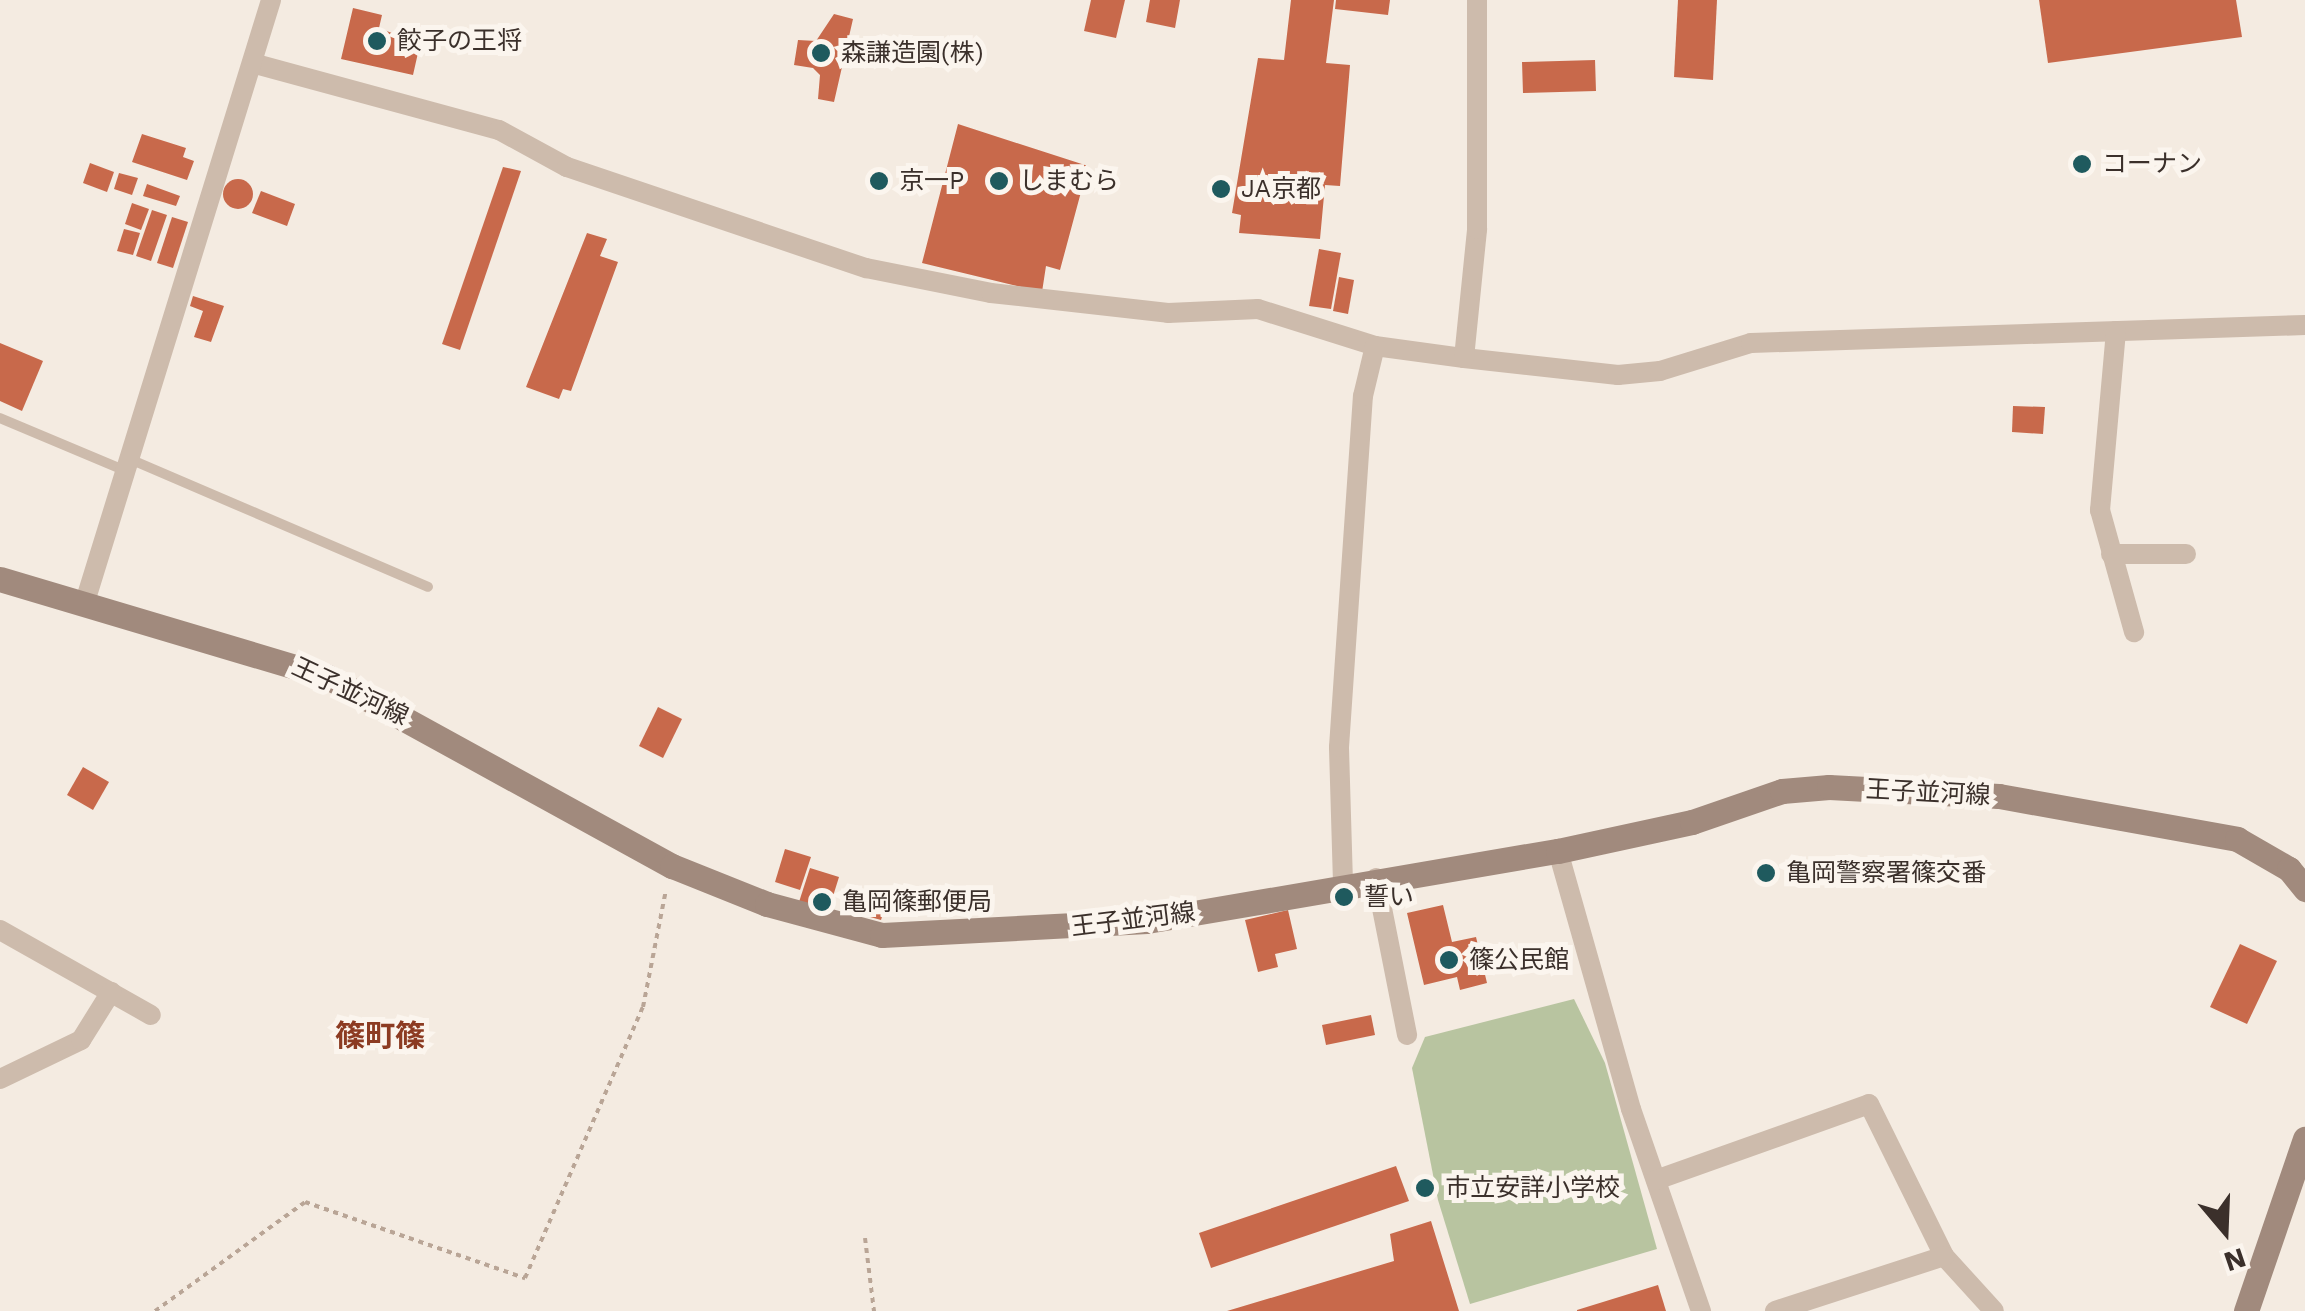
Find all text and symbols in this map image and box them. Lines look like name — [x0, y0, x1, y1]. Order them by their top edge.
place label: 餃子の王将 — [397, 26, 522, 56]
marker: 餃子の王将 — [366, 30, 388, 52]
place label: 森謙造園(株) — [841, 38, 983, 68]
marker: 森謙造園(株) — [810, 42, 832, 64]
place label: コーナン — [2102, 149, 2202, 179]
marker: コーナン — [2071, 153, 2093, 175]
place label: 京一P — [899, 166, 964, 196]
place label: しまむら — [1019, 166, 1119, 196]
marker: 京一P — [868, 170, 890, 192]
marker: しまむら — [988, 170, 1010, 192]
place label: JA京都 — [1241, 174, 1321, 204]
marker: JA京都 — [1210, 178, 1232, 200]
street label: 王子並河線 — [287, 652, 413, 732]
street label: 王子並河線 — [1865, 775, 1991, 811]
place label: 亀岡警察署篠交番 — [1786, 858, 1986, 888]
marker: 亀岡警察署篠交番 — [1755, 862, 1777, 884]
place label: 誓い — [1364, 882, 1414, 912]
marker: 誓い — [1333, 886, 1355, 908]
place label: 亀岡篠郵便局 — [842, 887, 992, 917]
marker: 亀岡篠郵便局 — [811, 891, 833, 913]
street label: 王子並河線 — [1069, 897, 1197, 943]
place label: 篠公民館 — [1469, 945, 1569, 975]
marker: 篠公民館 — [1438, 949, 1460, 971]
district label: 篠町篠 — [335, 1018, 425, 1054]
place label: 市立安詳小学校 — [1445, 1173, 1620, 1203]
marker: 市立安詳小学校 — [1414, 1177, 1436, 1199]
north arrow — [2175, 1181, 2275, 1281]
text: N — [2220, 1241, 2250, 1279]

